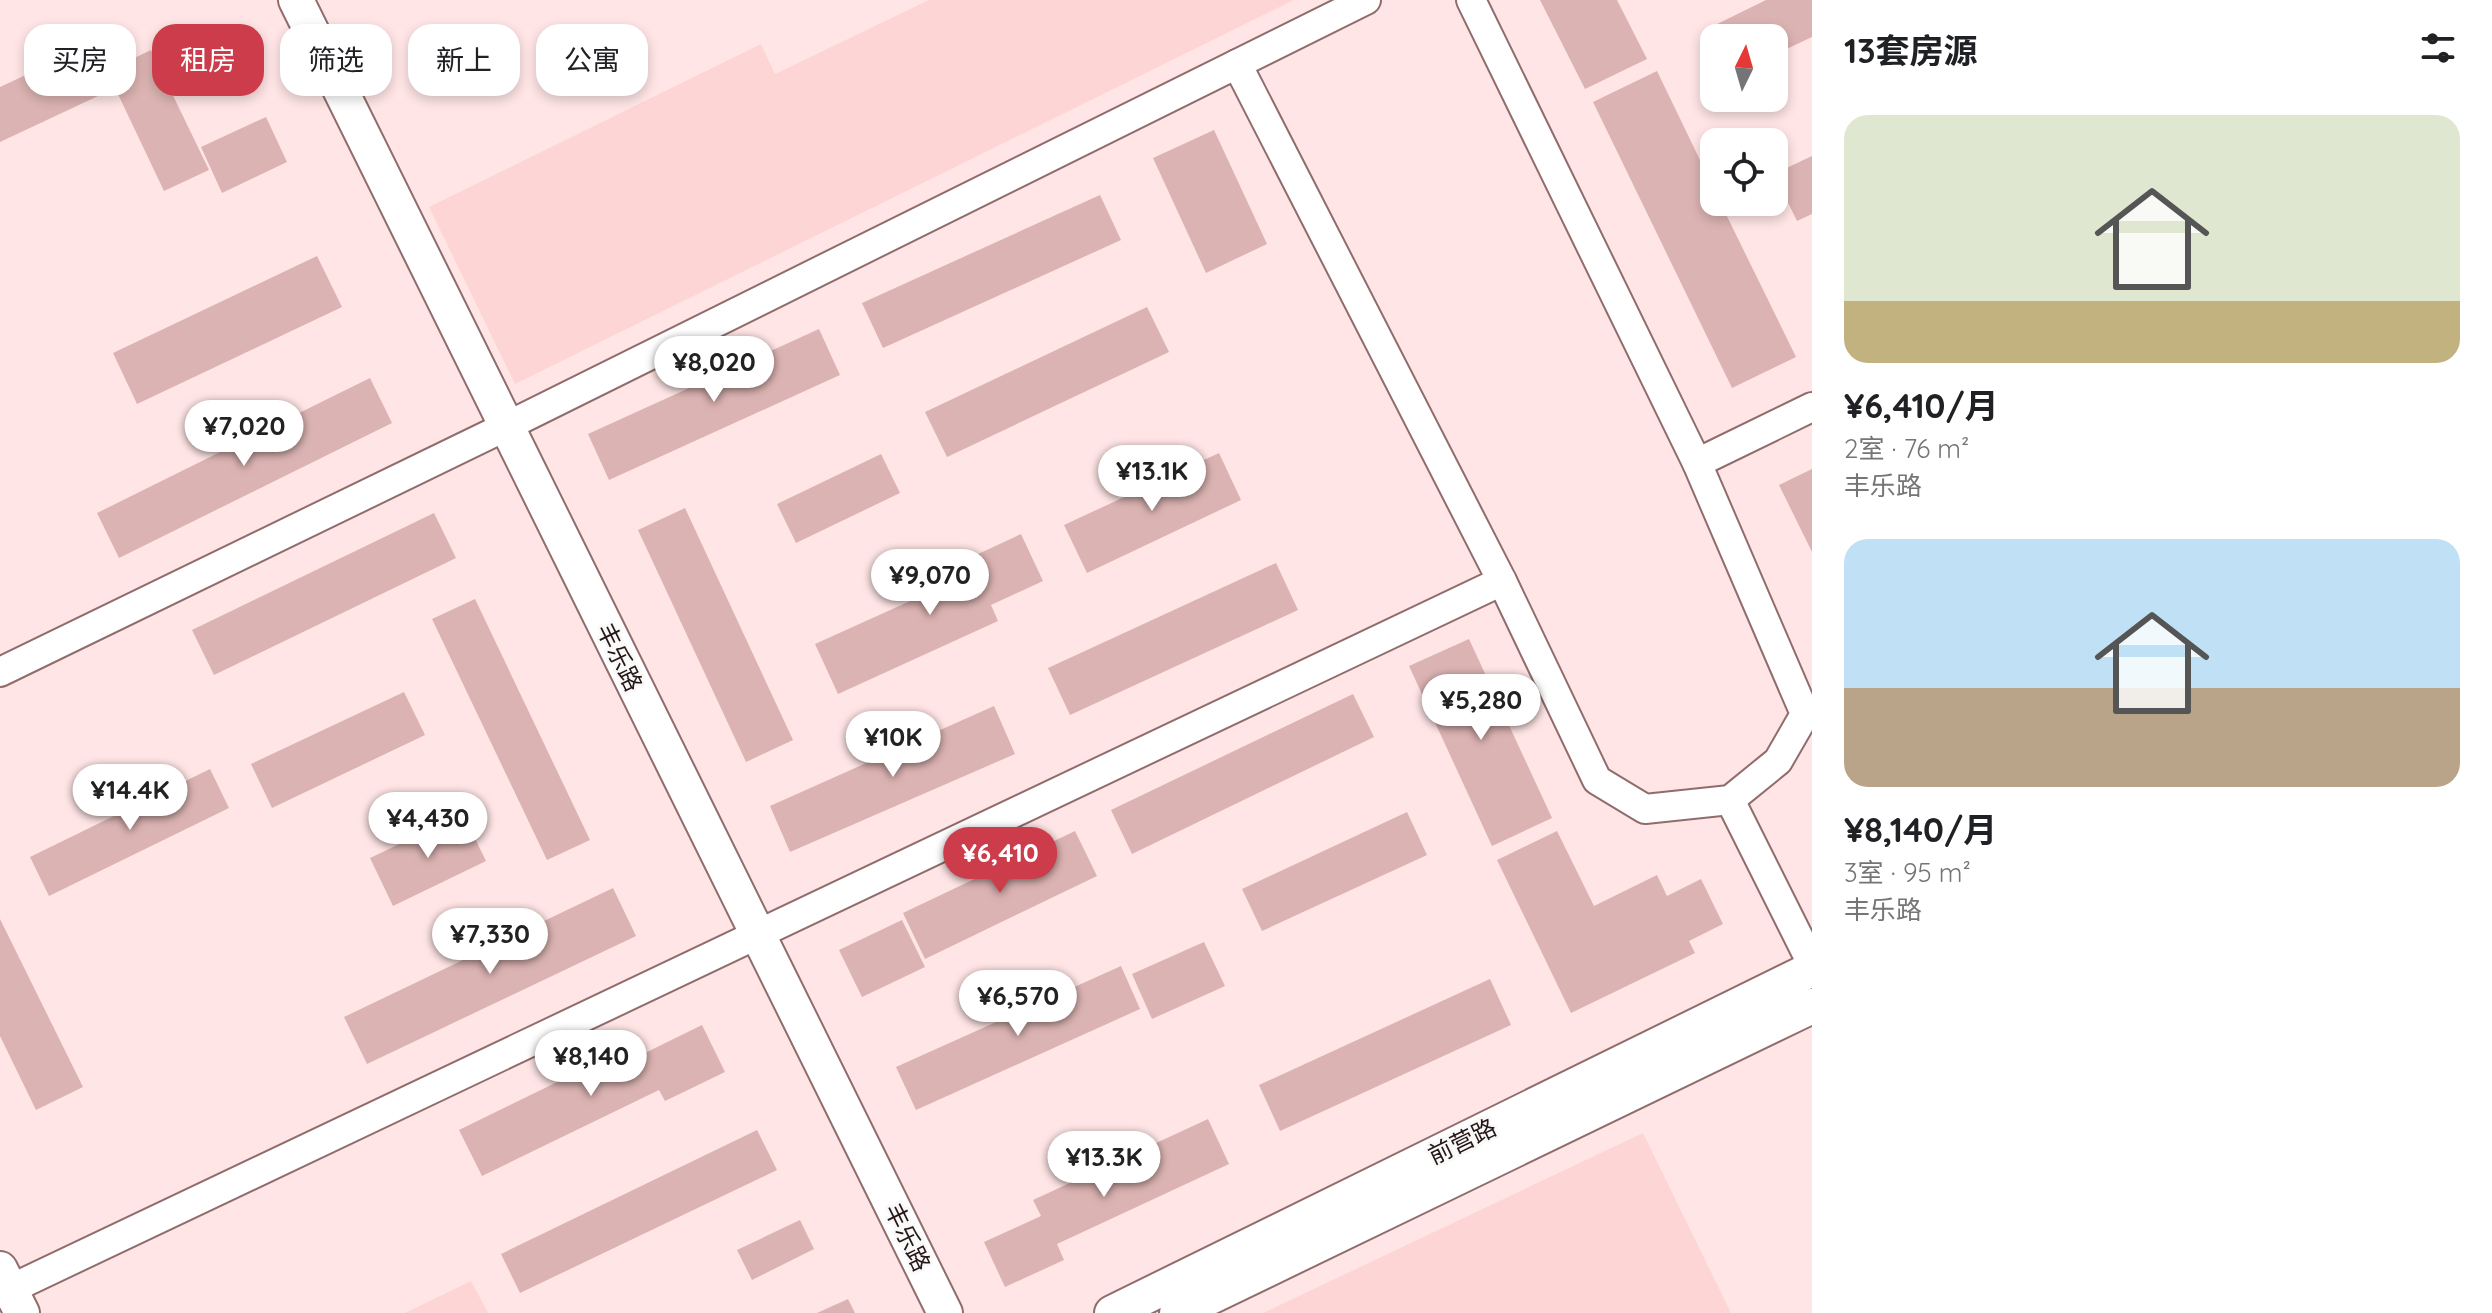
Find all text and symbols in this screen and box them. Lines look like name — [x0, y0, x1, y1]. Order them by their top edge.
chip: 买房 — [24, 24, 136, 96]
chip: 租房 — [152, 24, 264, 96]
chip: 筛选 — [280, 24, 392, 96]
chip: 新上 — [408, 24, 520, 96]
chip: 公寓 — [536, 24, 648, 96]
north arrow — [1700, 24, 1788, 112]
map controls — [1700, 24, 1788, 216]
icon: filters — [2416, 26, 2460, 70]
text: 13套房源 — [1844, 29, 1977, 72]
button: locate — [1700, 128, 1788, 216]
icon: home — [2080, 167, 2224, 311]
pin: ¥8,020 — [649, 336, 779, 404]
text: ¥8,020 — [672, 345, 756, 378]
text: ¥6,410/月 — [1844, 384, 1999, 427]
pin: ¥7,020 — [179, 400, 309, 468]
text: ¥7,020 — [203, 409, 285, 442]
text: 2室 · 76 m² — [1844, 432, 1969, 465]
pin: ¥13.1K — [1087, 445, 1217, 513]
text: ¥13.1K — [1116, 454, 1188, 487]
text: 丰乐路 — [1844, 469, 1922, 502]
pin: ¥9,070 — [865, 549, 995, 617]
text: ¥9,070 — [889, 558, 971, 591]
icon: home — [2080, 591, 2224, 735]
street label: 丰乐路 — [591, 618, 649, 696]
pin: ¥5,280 — [1416, 674, 1546, 742]
text: ¥5,280 — [1440, 683, 1522, 716]
pin: ¥10K — [846, 711, 940, 779]
text: ¥10K — [864, 720, 922, 753]
pin: ¥14.4K — [65, 764, 195, 832]
text: ¥14.4K — [91, 773, 169, 806]
pin: ¥4,430 — [363, 792, 493, 860]
text: ¥4,430 — [386, 801, 470, 834]
text: ¥8,140/月 — [1844, 808, 1997, 851]
pin: ¥6,410 — [935, 827, 1065, 895]
text: ¥6,410 — [961, 836, 1039, 869]
text: 3室 · 95 m² — [1844, 856, 1971, 889]
text: 丰乐路 — [1844, 893, 1922, 926]
pin: ¥7,330 — [425, 908, 555, 976]
text: ¥7,330 — [450, 917, 530, 950]
pin: ¥6,570 — [953, 970, 1083, 1038]
text: ¥6,570 — [977, 979, 1059, 1012]
pin: ¥8,140 — [526, 1030, 656, 1098]
text: ¥8,140 — [553, 1039, 629, 1072]
street label: 前营路 — [1423, 1112, 1501, 1170]
pin: ¥13.3K — [1039, 1131, 1169, 1199]
text: ¥13.3K — [1065, 1140, 1143, 1173]
street label: 丰乐路 — [879, 1198, 937, 1276]

